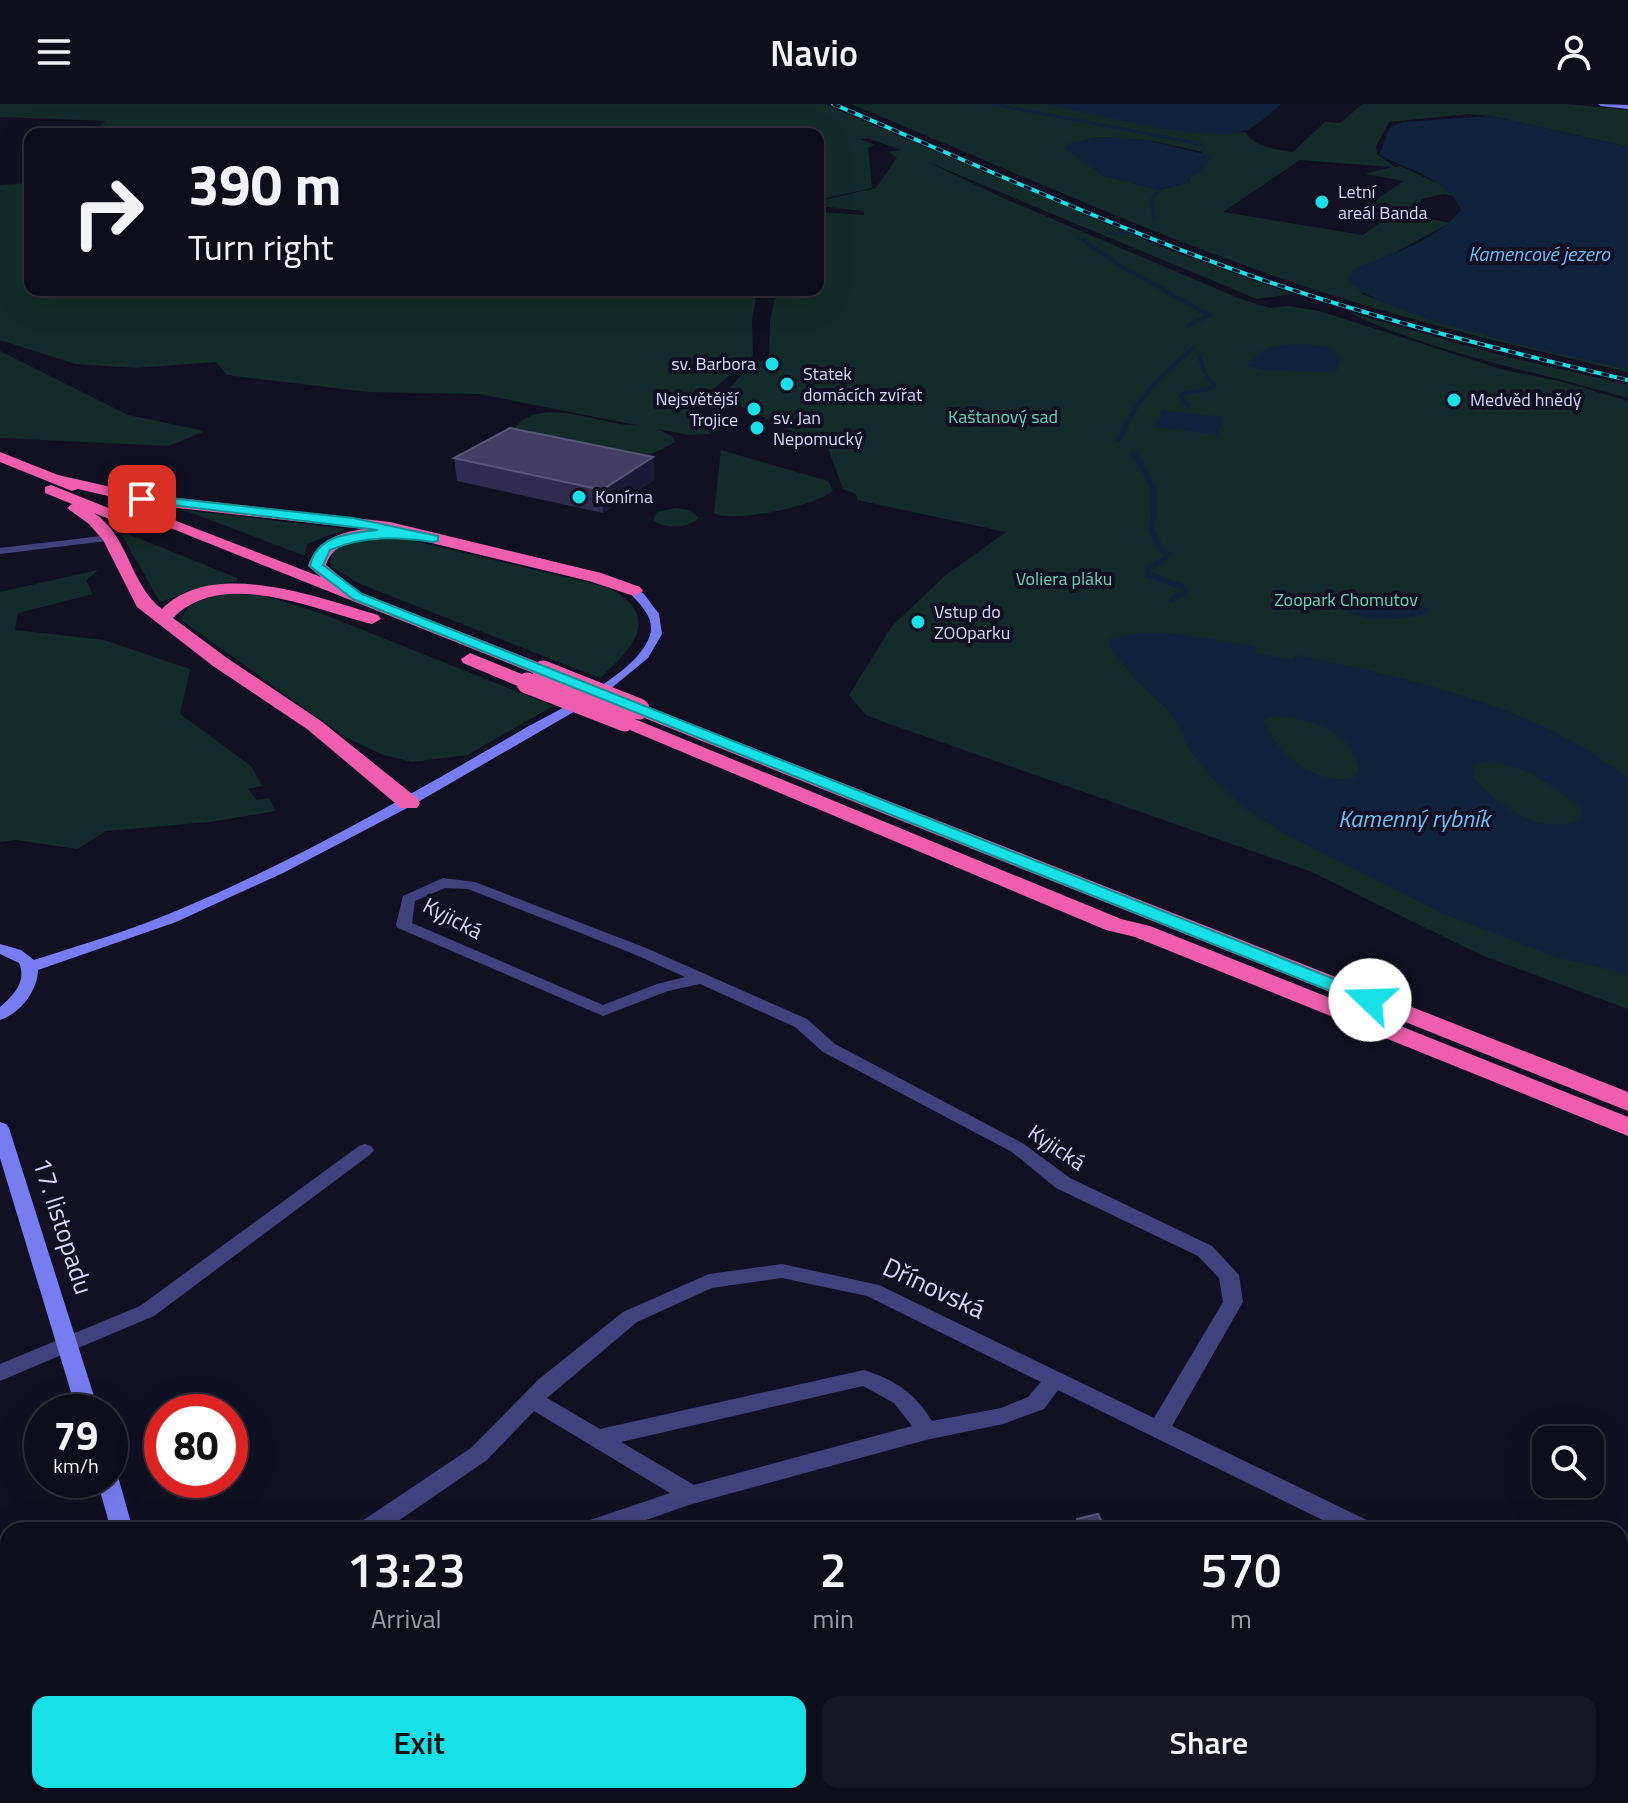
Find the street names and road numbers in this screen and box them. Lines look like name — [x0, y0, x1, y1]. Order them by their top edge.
street label: Kyjická — [417, 888, 489, 948]
street label: Kyjická — [1021, 1115, 1093, 1179]
street label: 17. listopadu — [23, 1153, 104, 1299]
street label: Dřínovská — [877, 1247, 992, 1328]

